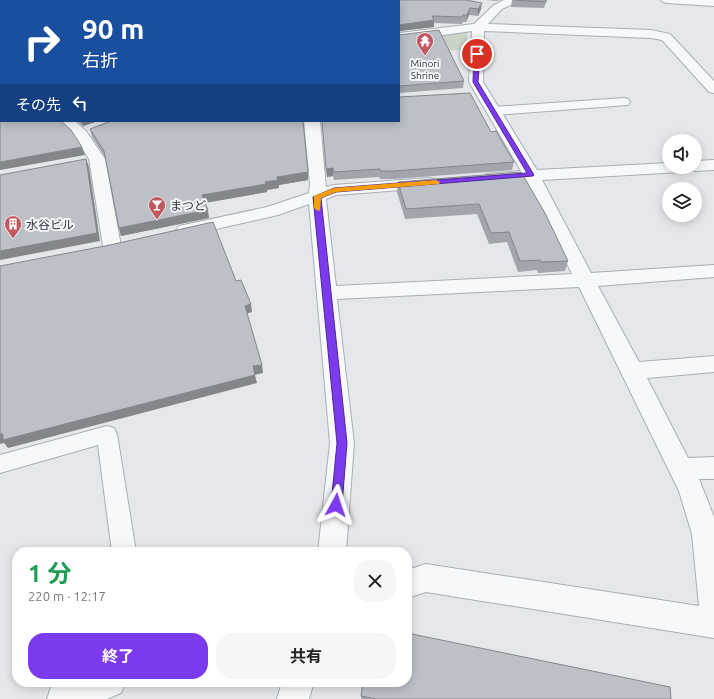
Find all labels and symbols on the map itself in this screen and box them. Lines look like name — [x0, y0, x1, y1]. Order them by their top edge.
temple icon: Minori Shrine — [415, 31, 435, 56]
pin — [460, 37, 494, 71]
place label: Minori Shrine — [411, 58, 439, 81]
bar icon: まつど — [147, 195, 167, 220]
place label: まつど — [170, 199, 206, 212]
building icon: 水谷ビル — [3, 214, 23, 239]
place label: 水谷ビル — [26, 218, 74, 231]
position arrow — [315, 484, 357, 526]

